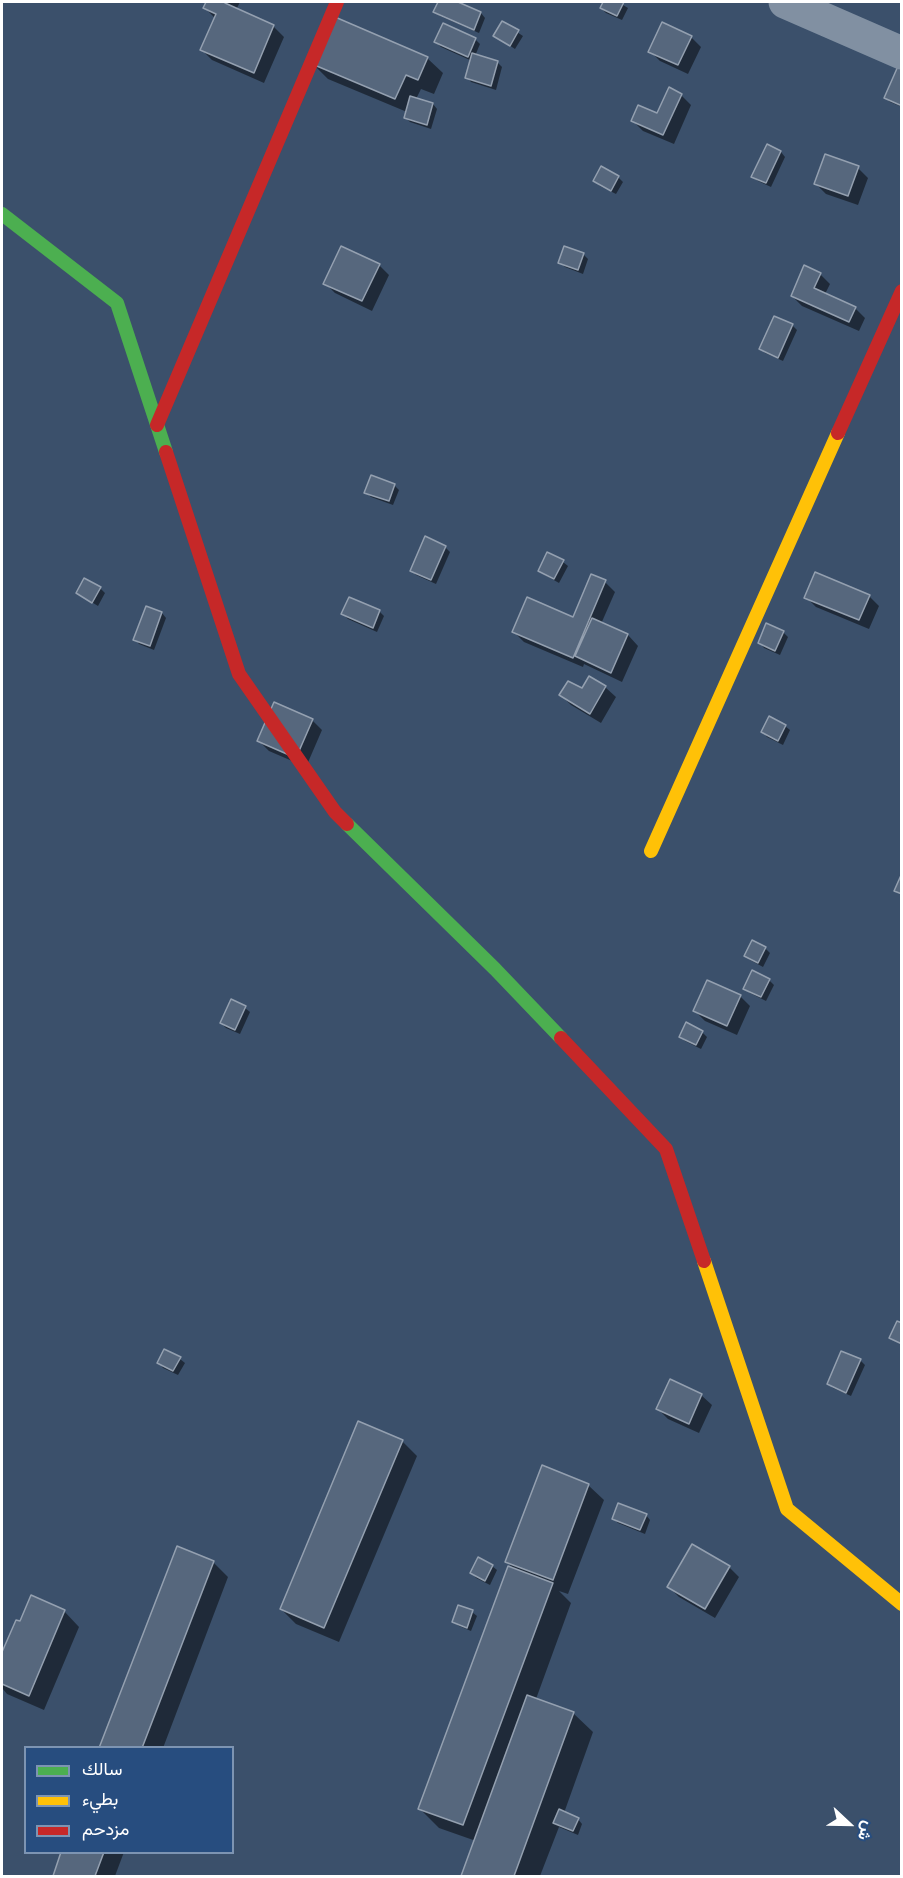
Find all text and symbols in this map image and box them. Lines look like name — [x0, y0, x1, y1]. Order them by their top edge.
legend — [24, 1746, 234, 1854]
text: سالك — [82, 1761, 122, 1779]
text: بطيء — [82, 1791, 118, 1809]
north arrow — [819, 1794, 879, 1854]
text: ش — [855, 1819, 877, 1843]
text: مزدحم — [82, 1821, 129, 1839]

